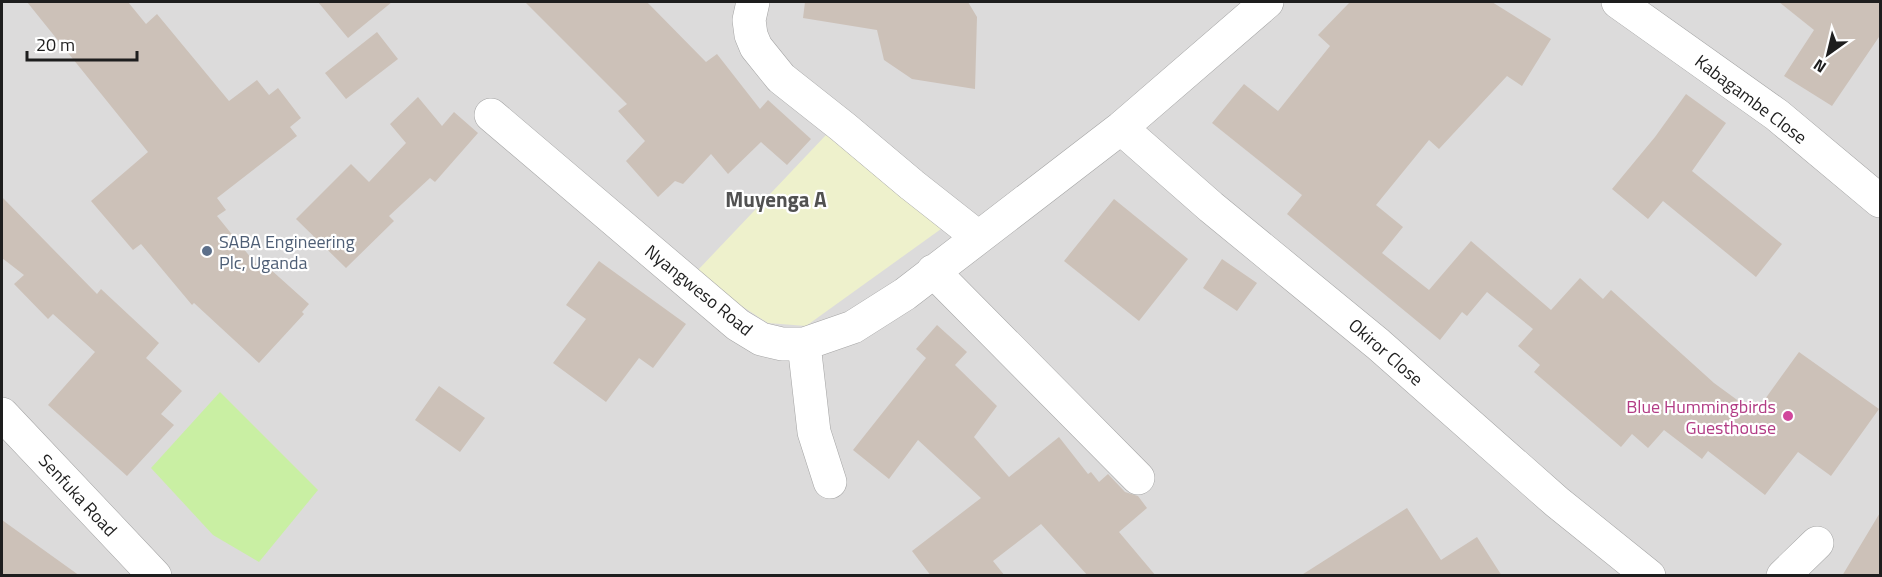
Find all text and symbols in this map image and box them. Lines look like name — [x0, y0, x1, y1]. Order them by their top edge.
scale bar — [27, 24, 136, 62]
north arrow — [1798, 24, 1858, 84]
text: 20 m — [36, 31, 75, 58]
street label: Kabagambe Close — [1689, 48, 1813, 150]
text: N — [1808, 53, 1831, 79]
district label: Muyenga A — [725, 183, 827, 215]
place label: SABA Engineering Plc, Uganda — [219, 228, 355, 276]
street label: Nyangweso Road — [639, 238, 759, 342]
marker: SABA Engineering Plc, Uganda — [200, 244, 214, 258]
street label: Okiror Close — [1343, 312, 1429, 392]
place label: Blue Hummingbirds Guesthouse — [1626, 393, 1776, 441]
marker: Blue Hummingbirds Guesthouse — [1781, 409, 1795, 423]
street label: Senfuka Road — [32, 448, 124, 542]

